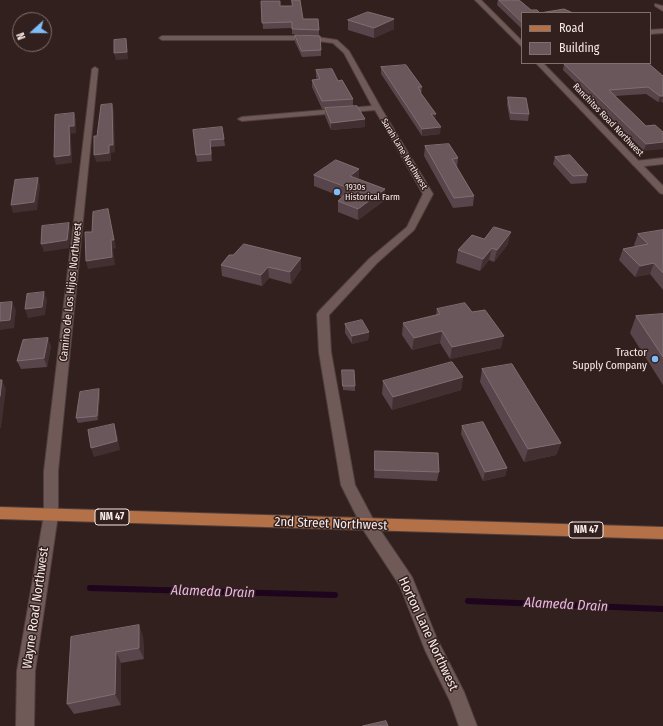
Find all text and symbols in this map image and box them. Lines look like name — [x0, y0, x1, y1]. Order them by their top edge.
north arrow — [12, 12, 52, 52]
legend — [521, 12, 651, 64]
text: Road — [559, 21, 584, 35]
text: N — [14, 31, 29, 42]
text: Building — [559, 41, 599, 55]
street label: Ranchitos Road Northwest — [570, 81, 646, 159]
street label: Sarah Lane Northwest — [379, 117, 429, 191]
place label: 1930s Historical Farm — [345, 182, 400, 203]
marker: 1930s Historical Farm — [332, 187, 342, 197]
street label: Camino de Los Hijos Northwest — [57, 222, 85, 362]
place label: Tractor Supply Company — [572, 346, 647, 372]
marker: Tractor Supply Company — [650, 354, 660, 364]
road number: NM 47 — [95, 509, 129, 525]
street label: 2nd Street Northwest — [274, 514, 388, 534]
road number: NM 47 — [569, 522, 603, 538]
street label: Wayne Road Northwest — [20, 546, 52, 670]
street label: Horton Lane Northwest — [395, 575, 461, 693]
water label: Alameda Drain — [171, 582, 255, 602]
water label: Alameda Drain — [524, 594, 608, 616]

